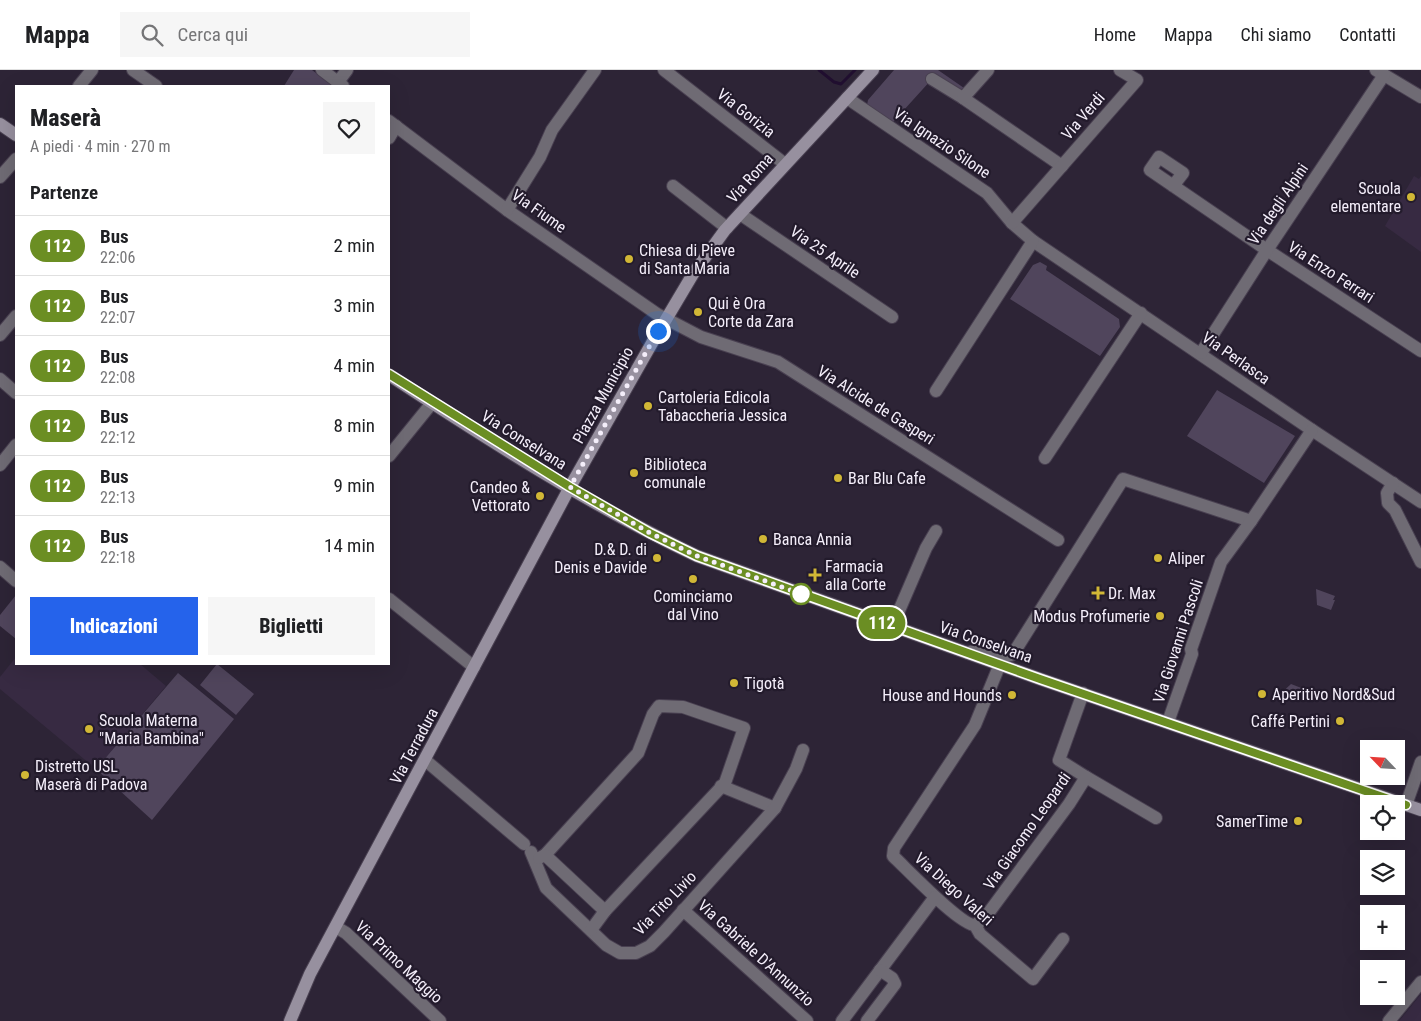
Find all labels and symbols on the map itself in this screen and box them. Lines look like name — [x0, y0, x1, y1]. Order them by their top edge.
street label: Via Gorizia — [713, 84, 779, 142]
street label: Via Verdi — [1057, 88, 1109, 144]
street label: Via Ignazio Silone — [890, 104, 994, 182]
street label: Via Roma — [723, 149, 777, 207]
street label: Via degli Alpini — [1244, 160, 1312, 248]
place label: Scuola elementare — [1330, 179, 1401, 216]
street label: Via Fiume — [508, 185, 570, 237]
marker: Scuola elementare — [1405, 191, 1417, 203]
street label: Via 25 Aprile — [786, 222, 864, 282]
street label: Via Enzo Ferrari — [1284, 237, 1378, 307]
place label: Chiesa di Pieve di Santa Maria — [639, 241, 735, 278]
marker: Chiesa di Pieve di Santa Maria — [623, 253, 635, 265]
place label: Qui è Ora Corte da Zara — [708, 294, 794, 331]
marker: Qui è Ora Corte da Zara — [692, 306, 704, 318]
your location — [646, 319, 671, 344]
street label: Via Perlasca — [1198, 328, 1274, 388]
street label: Piazza Municipio — [569, 343, 637, 447]
street label: Via Alcide de Gasperi — [814, 361, 938, 449]
place label: Cartoleria Edicola Tabaccheria Jessica — [658, 388, 787, 425]
marker: Cartoleria Edicola Tabaccheria Jessica — [642, 400, 654, 412]
street label: Via Conselvana — [478, 406, 570, 474]
place label: Biblioteca comunale — [644, 455, 707, 492]
marker: Biblioteca comunale — [628, 467, 640, 479]
place label: Bar Blu Cafe — [848, 469, 926, 488]
marker: Bar Blu Cafe — [832, 472, 844, 484]
place label: Candeo & Vettorato — [470, 478, 530, 515]
marker: Candeo & Vettorato — [534, 490, 546, 502]
place label: Banca Annia — [773, 530, 852, 549]
marker: Banca Annia — [757, 533, 769, 545]
place label: D.& D. di Denis e Davide — [554, 540, 647, 577]
place label: Aliper — [1168, 549, 1205, 568]
marker: D.& D. di Denis e Davide — [651, 552, 663, 564]
marker: Aliper — [1152, 552, 1164, 564]
place label: Farmacia alla Corte — [825, 557, 886, 594]
marker: Farmacia alla Corte — [809, 569, 821, 581]
marker: Cominciamo dal Vino — [687, 573, 699, 585]
street label: Via Giovanni Pascoli — [1149, 577, 1207, 705]
unlabelled marker — [790, 583, 812, 605]
place label: Dr. Max — [1108, 584, 1156, 603]
place label: Cominciamo dal Vino — [653, 587, 733, 624]
marker: Dr. Max — [1092, 587, 1104, 599]
line badge: 112 — [853, 607, 911, 639]
place label: Modus Profumerie — [1033, 607, 1150, 626]
marker: Modus Profumerie — [1154, 610, 1166, 622]
street label: Via Conselvana — [937, 617, 1035, 667]
place label: Tigotà — [744, 674, 784, 693]
marker: Tigotà — [728, 677, 740, 689]
place label: Aperitivo Nord&Sud — [1272, 685, 1395, 704]
place label: House and Hounds — [882, 686, 1002, 705]
marker: Aperitivo Nord&Sud — [1256, 688, 1268, 700]
marker: House and Hounds — [1006, 689, 1018, 701]
street label: Via Terradura — [386, 705, 442, 787]
place label: Scuola Materna "Maria Bambina" — [99, 711, 204, 748]
place label: Caffé Pertini — [1251, 712, 1330, 731]
marker: Caffé Pertini — [1334, 715, 1346, 727]
marker: Scuola Materna "Maria Bambina" — [83, 723, 95, 735]
north arrow — [1360, 740, 1405, 785]
place label: Distretto USL Maserà di Padova — [35, 757, 147, 794]
marker: Distretto USL Maserà di Padova — [19, 769, 31, 781]
street label: Via Giacomo Leopardi — [979, 769, 1075, 893]
place label: SamerTime — [1216, 812, 1288, 831]
marker: SamerTime — [1292, 815, 1304, 827]
street label: Via Diego Valeri — [911, 849, 997, 929]
street label: Via Tito Livio — [630, 867, 700, 939]
street label: Via Gabriele D'Annunzio — [694, 896, 818, 1010]
street label: Via Primo Maggio — [351, 917, 447, 1007]

